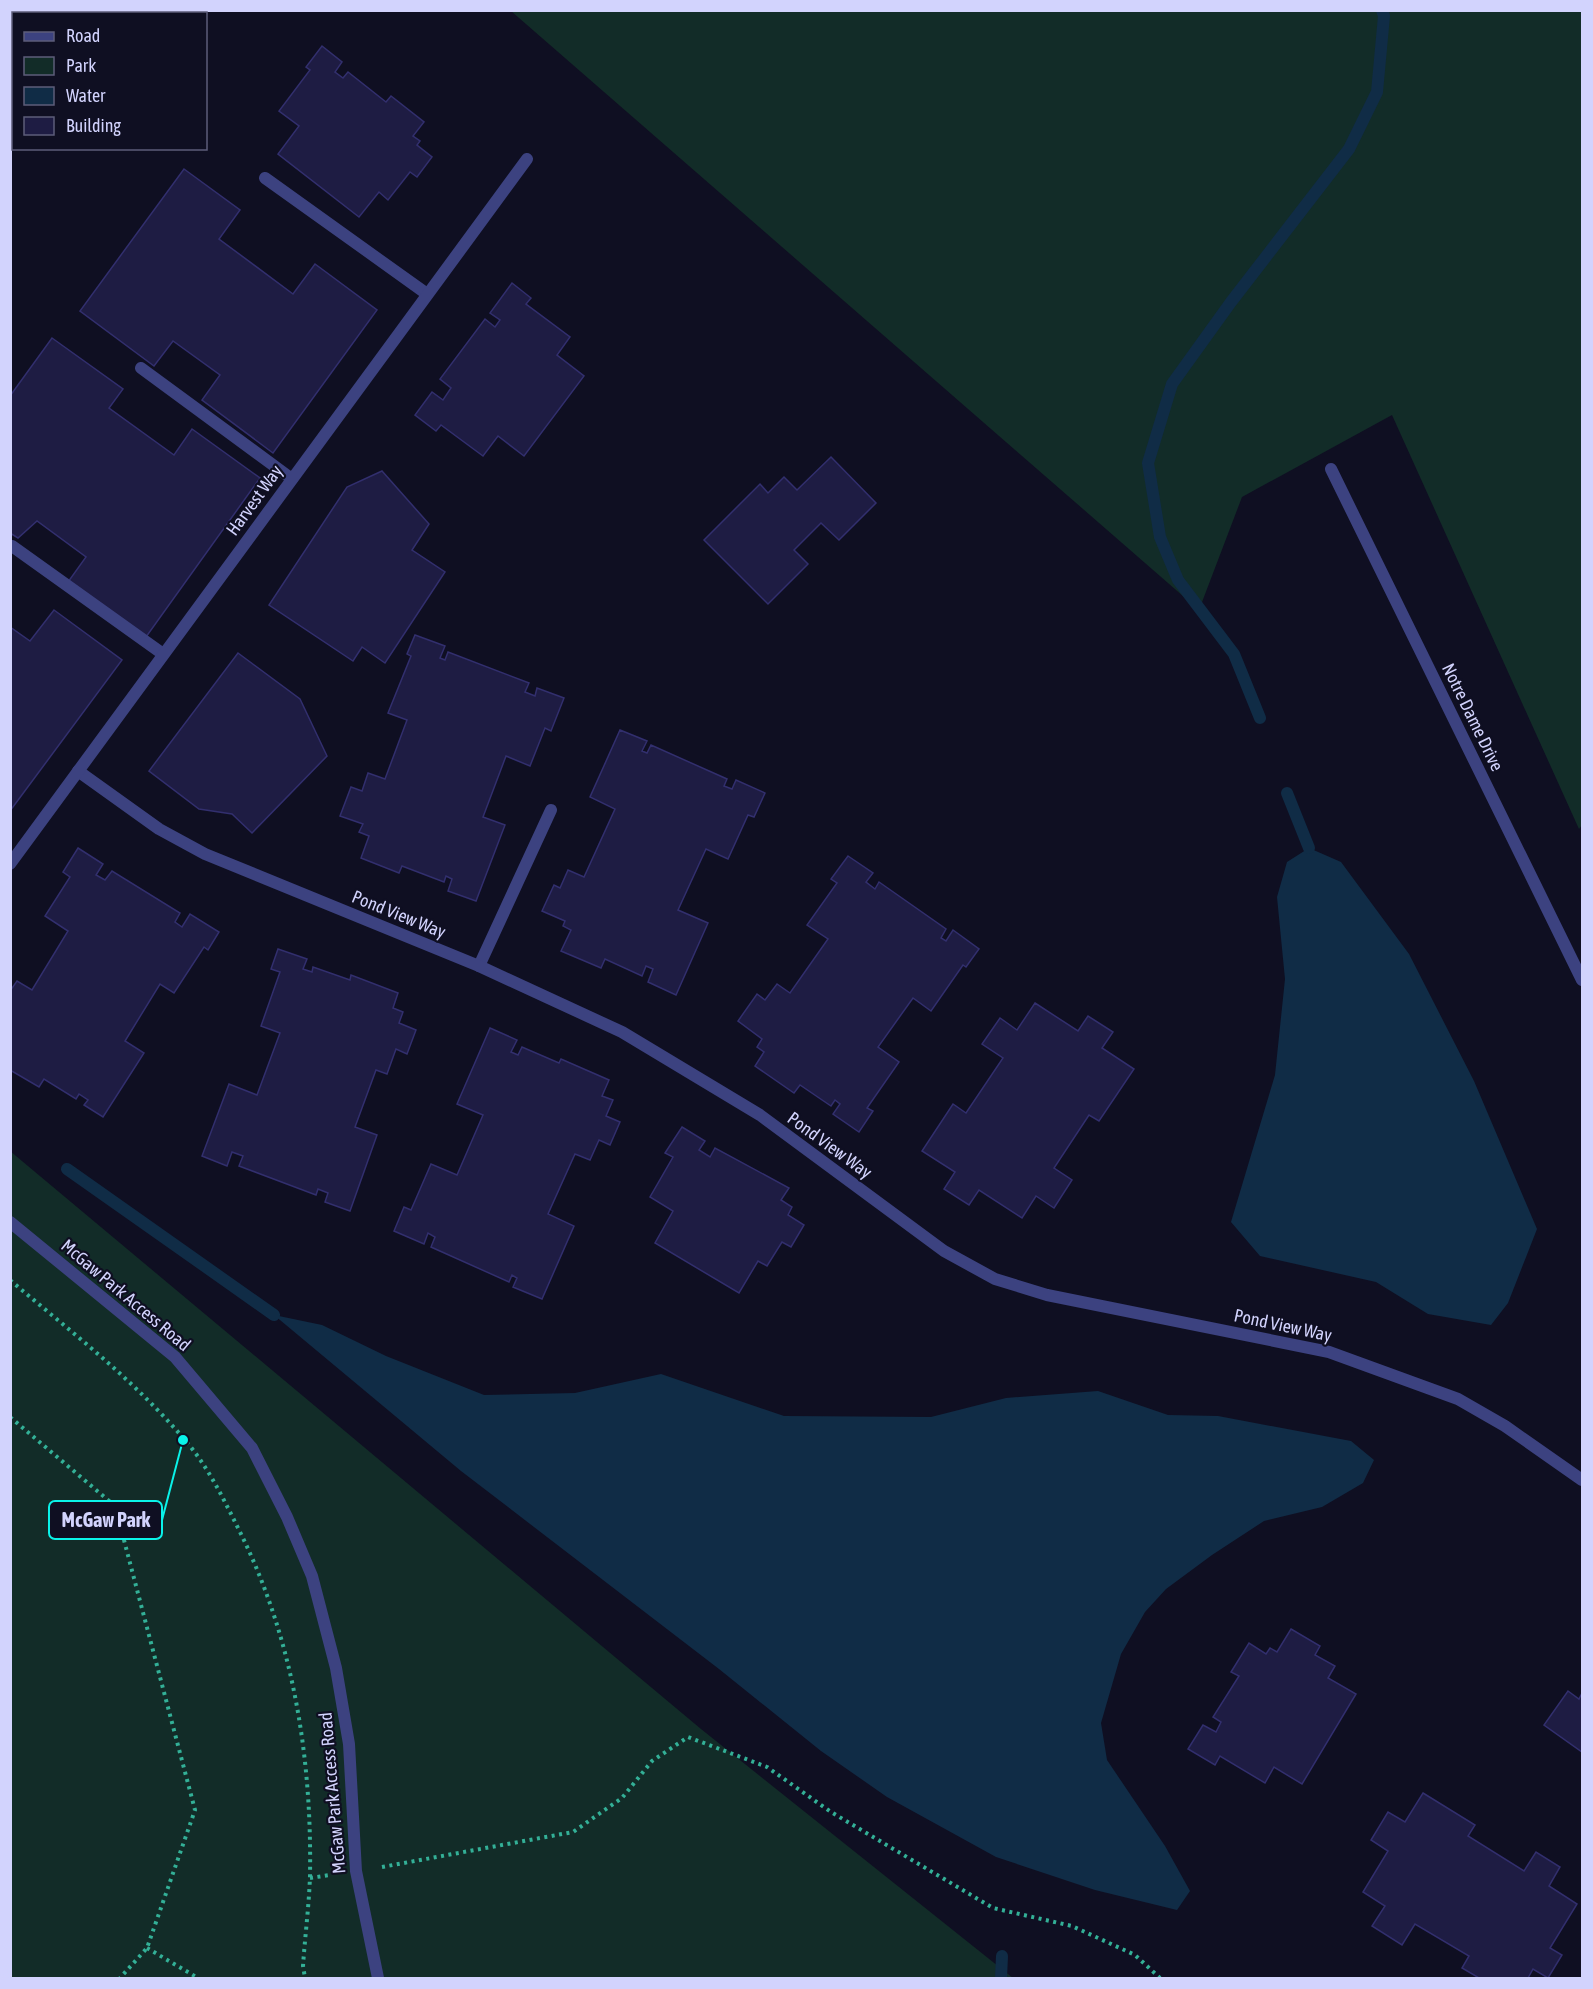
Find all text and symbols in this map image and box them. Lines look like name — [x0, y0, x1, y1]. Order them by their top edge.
legend — [12, 12, 207, 150]
text: Road — [66, 25, 100, 46]
text: Park — [66, 55, 96, 76]
text: Water — [66, 85, 106, 106]
text: Building — [66, 115, 121, 136]
street label: Harvest Way — [221, 461, 287, 539]
street label: Notre Dame Drive — [1438, 660, 1508, 774]
street label: Pond View Way — [349, 886, 449, 942]
street label: Pond View Way — [784, 1107, 876, 1183]
street label: McGaw Park Access Road — [57, 1235, 195, 1355]
street label: Pond View Way — [1232, 1304, 1334, 1346]
callout: McGaw Park — [49, 1501, 162, 1539]
text: McGaw Park — [62, 1508, 151, 1531]
street label: McGaw Park Access Road — [314, 1711, 350, 1875]

